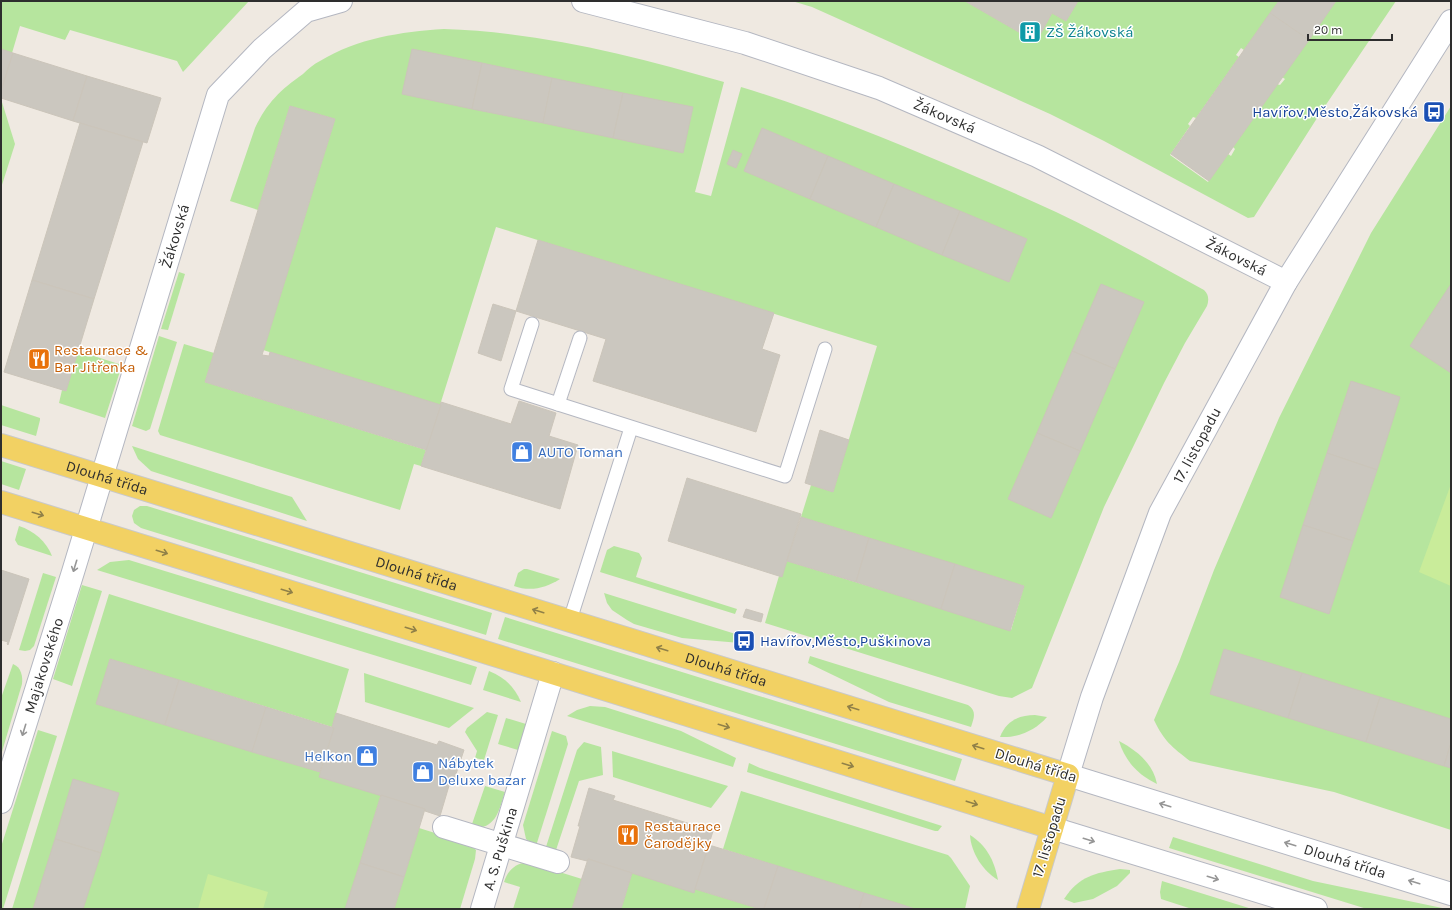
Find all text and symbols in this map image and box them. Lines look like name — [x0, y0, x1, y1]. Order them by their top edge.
scale bar — [1308, 16, 1392, 42]
building icon: ZŠ Žákovská — [1017, 19, 1043, 45]
place label: ZŠ Žákovská — [1046, 23, 1133, 41]
text: 20 m — [1314, 23, 1342, 37]
street label: Žákovská — [911, 95, 978, 137]
bus stop icon: Havířov,Město,Žákovská — [1421, 99, 1447, 125]
place label: Havířov,Město,Žákovská — [1252, 103, 1418, 121]
street label: Žákovská — [157, 202, 193, 270]
street label: Žákovská — [1203, 234, 1270, 280]
place label: Restaurace & Bar Jitřenka — [54, 341, 148, 376]
restaurant icon: Restaurace & Bar Jitřenka — [26, 346, 52, 372]
street label: 17. listopadu — [1169, 404, 1225, 486]
shop icon: AUTO Toman — [509, 439, 535, 465]
place label: AUTO Toman — [538, 443, 623, 461]
street label: Dlouhá třída — [64, 457, 150, 499]
one-way arrow — [32, 511, 45, 518]
one-way arrow — [156, 549, 169, 556]
street label: Dlouhá třída — [373, 552, 460, 595]
one-way arrow — [71, 559, 78, 572]
one-way arrow — [280, 588, 293, 595]
one-way arrow — [533, 606, 545, 614]
street label: Majakovského — [20, 615, 67, 716]
one-way arrow — [404, 626, 417, 633]
bus stop icon: Havířov,Město,Puškinova — [731, 628, 757, 654]
place label: Havířov,Město,Puškinova — [760, 632, 931, 650]
one-way arrow — [656, 645, 669, 652]
street label: Dlouhá třída — [683, 648, 769, 690]
one-way arrow — [847, 704, 860, 711]
one-way arrow — [717, 723, 730, 730]
one-way arrow — [20, 724, 27, 737]
shop icon: Helkon — [354, 743, 380, 769]
one-way arrow — [971, 743, 984, 750]
street label: Dlouhá třída — [993, 744, 1079, 786]
place label: Helkon — [304, 747, 352, 765]
place label: Nábytek Deluxe bazar — [438, 754, 526, 789]
shop icon: Nábytek Deluxe bazar — [410, 759, 436, 785]
one-way arrow — [842, 762, 855, 769]
street label: 17. listopadu — [1028, 794, 1070, 880]
one-way arrow — [966, 800, 979, 807]
one-way arrow — [1159, 801, 1172, 808]
street label: A. S. Puškina — [479, 805, 521, 892]
place label: Restaurace Čarodějky — [644, 817, 721, 852]
restaurant icon: Restaurace Čarodějky — [615, 822, 641, 848]
one-way arrow — [1082, 837, 1095, 844]
one-way arrow — [1283, 840, 1296, 847]
street label: Dlouhá třída — [1302, 840, 1388, 882]
one-way arrow — [1207, 875, 1220, 882]
one-way arrow — [1407, 878, 1420, 885]

